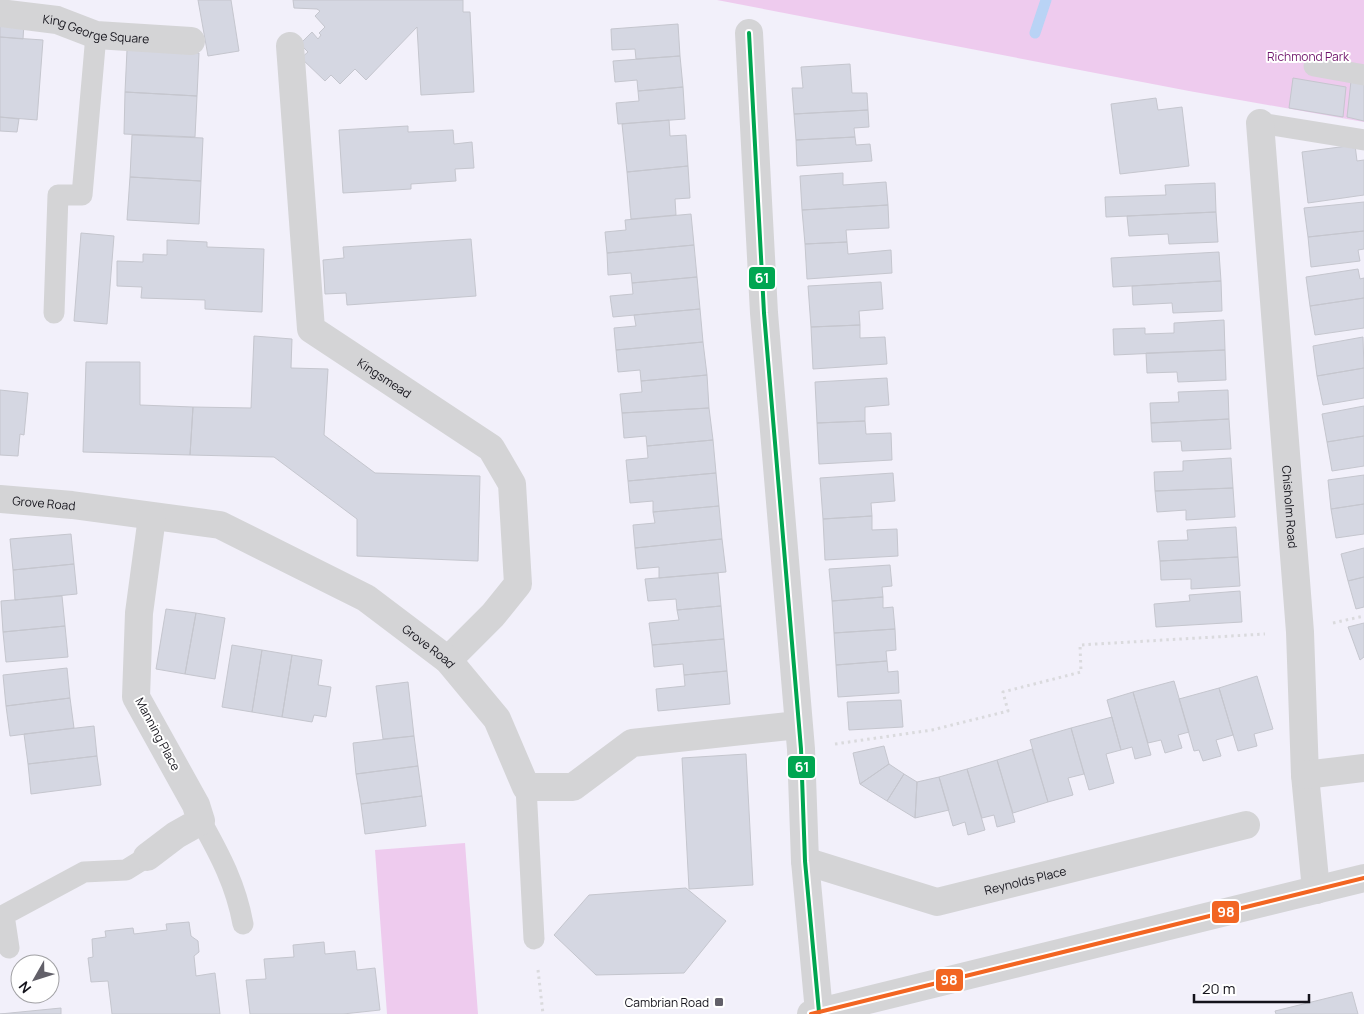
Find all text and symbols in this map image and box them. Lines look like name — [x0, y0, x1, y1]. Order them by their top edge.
street label: King George Square — [42, 10, 150, 47]
park label: Richmond Park — [1267, 48, 1350, 65]
line badge: 61 — [748, 266, 776, 290]
text: 61 — [755, 268, 769, 287]
street label: Kingsmead — [354, 354, 415, 402]
street label: Chisholm Road — [1278, 465, 1302, 549]
street label: Grove Road — [12, 492, 76, 514]
street label: Grove Road — [399, 620, 460, 672]
street label: Manning Place — [132, 694, 184, 774]
line badge: 61 — [787, 755, 816, 779]
text: 61 — [795, 757, 809, 776]
street label: Reynolds Place — [982, 862, 1068, 898]
line badge: 98 — [1211, 900, 1240, 924]
text: 98 — [1217, 902, 1235, 921]
north arrow — [10, 954, 60, 1004]
line badge: 98 — [935, 968, 964, 992]
text: 98 — [940, 970, 958, 989]
scale bar — [1194, 972, 1309, 1004]
text: N — [14, 978, 35, 997]
text: 20 m — [1202, 978, 1235, 999]
place label: Cambrian Road — [625, 994, 709, 1011]
marker: Cambrian Road — [713, 996, 725, 1008]

